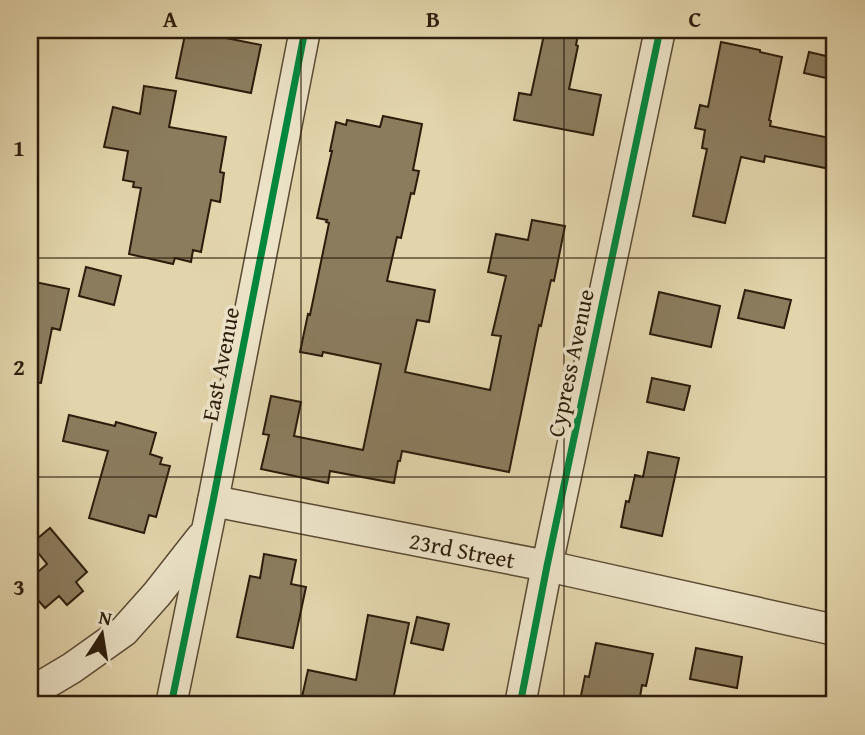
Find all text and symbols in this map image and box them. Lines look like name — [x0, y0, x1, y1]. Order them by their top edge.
text: A — [163, 2, 178, 35]
text: B — [426, 2, 440, 35]
text: C — [688, 2, 702, 35]
text: 1 — [13, 131, 25, 164]
street label: Cypress Avenue — [538, 286, 602, 440]
street label: East Avenue — [193, 304, 247, 424]
text: 2 — [13, 350, 25, 383]
street label: 23rd Street — [407, 523, 518, 576]
text: 3 — [13, 570, 25, 603]
north arrow — [66, 598, 136, 668]
text: N — [96, 602, 115, 632]

